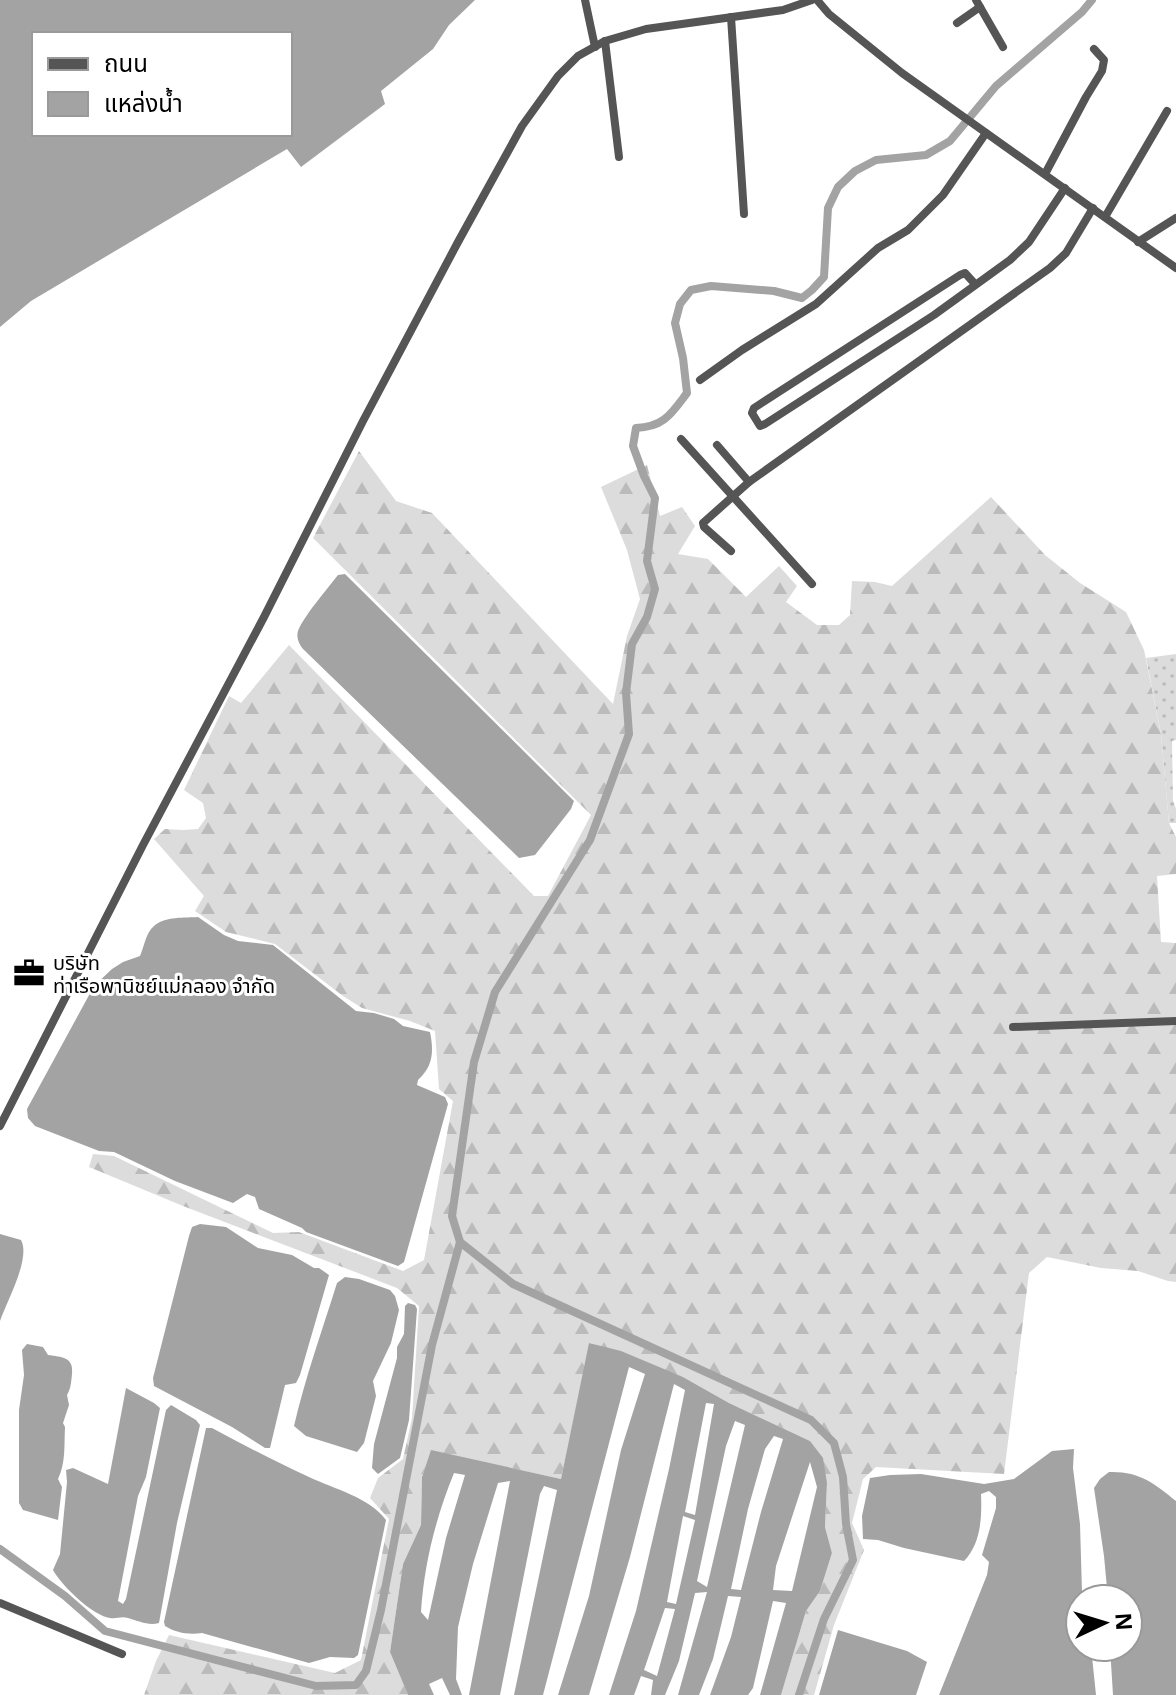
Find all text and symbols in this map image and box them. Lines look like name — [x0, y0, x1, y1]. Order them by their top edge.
legend — [32, 32, 292, 136]
text: ถนน — [104, 46, 148, 79]
text: แหล่งน้ำ — [104, 86, 183, 119]
place label: บริษัท ท่าเรือพานิชย์แม่กลอง จำกัด — [53, 949, 275, 999]
office icon: บริษัท ท่าเรือพานิชย์แม่กลอง จำกัด — [12, 956, 46, 990]
north arrow — [1064, 1583, 1144, 1663]
text: N — [1109, 1612, 1141, 1632]

